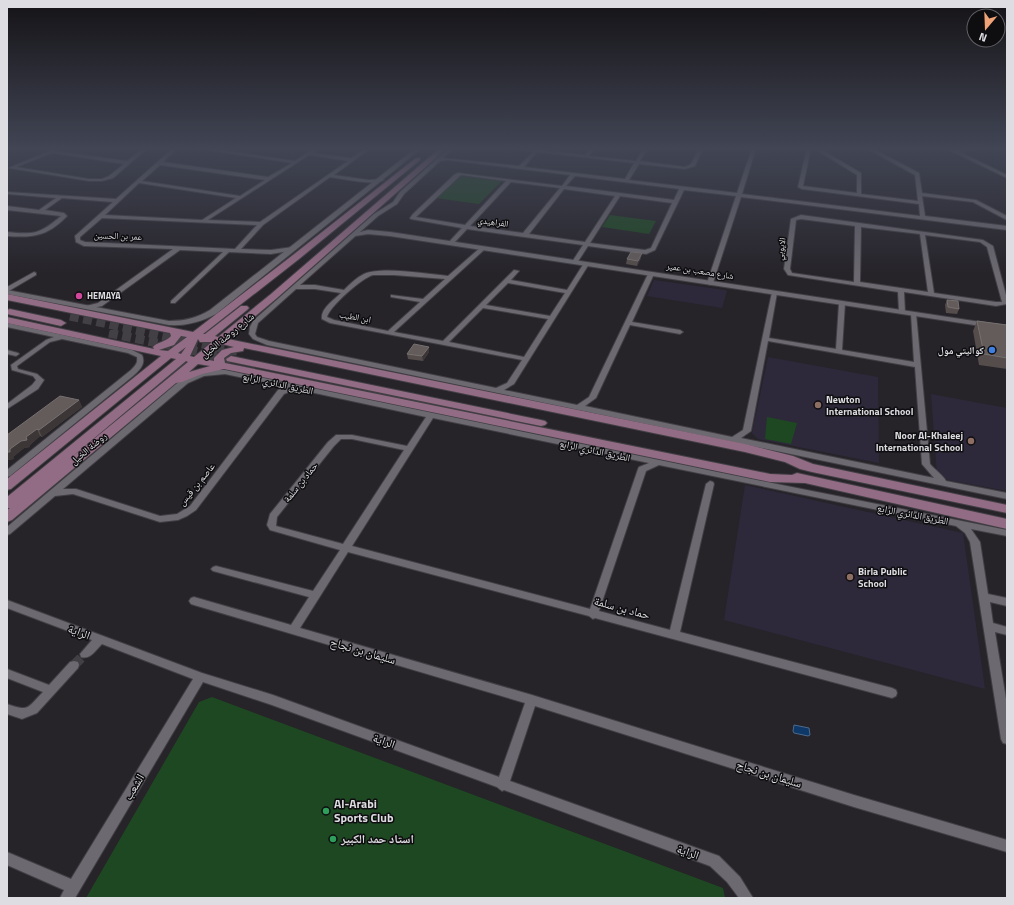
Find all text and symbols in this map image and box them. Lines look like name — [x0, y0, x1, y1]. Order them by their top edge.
north arrow — [966, 8, 1006, 48]
text: N — [977, 29, 989, 46]
street label: الفراهيدي — [477, 213, 509, 231]
street label: عمر بن الحسين — [94, 228, 143, 243]
street label: الايوبي — [772, 237, 790, 261]
street label: شارع مصعب بن عمير — [664, 259, 735, 282]
place label: HEMAYA — [87, 289, 121, 302]
marker: HEMAYA — [74, 291, 84, 301]
street label: ابن الطيب — [338, 307, 372, 326]
street label: شارع روضة الخيل — [197, 309, 258, 362]
place label: كواليتي مول — [938, 343, 985, 358]
marker: كواليتي مول — [987, 345, 997, 355]
street label: الطريق الدائري الرابع — [241, 369, 315, 399]
place label: Newton International School — [826, 392, 914, 419]
marker: Newton International School — [813, 400, 823, 410]
street label: روضة الخيل — [67, 428, 110, 468]
place label: Noor Al-Khaleej International School — [876, 428, 963, 455]
street label: الطريق الدائري الرابع — [558, 436, 632, 466]
marker: Noor Al-Khaleej International School — [966, 436, 976, 446]
street label: حماد بن سلمة — [280, 459, 322, 506]
street label: عاصم بن قيس — [174, 460, 218, 509]
street label: الطريق الدائري الرابع — [876, 500, 950, 529]
place label: Birla Public School — [858, 564, 908, 591]
marker: Birla Public School — [845, 572, 855, 582]
street label: حماد بن سلمة — [592, 591, 653, 624]
street label: الراية — [65, 619, 93, 645]
street label: سليمان بن نجاح — [328, 632, 398, 669]
street label: الراية — [370, 728, 398, 753]
street label: سليمان بن نجاح — [734, 755, 804, 793]
street label: الشعب — [118, 770, 149, 804]
place label: Al-Arabi Sports Club — [334, 794, 394, 827]
marker: Al-Arabi Sports Club — [321, 806, 331, 816]
place label: استاد حمد الكبير — [340, 829, 414, 848]
marker: استاد حمد الكبير — [328, 834, 338, 844]
street label: الراية — [674, 839, 702, 864]

